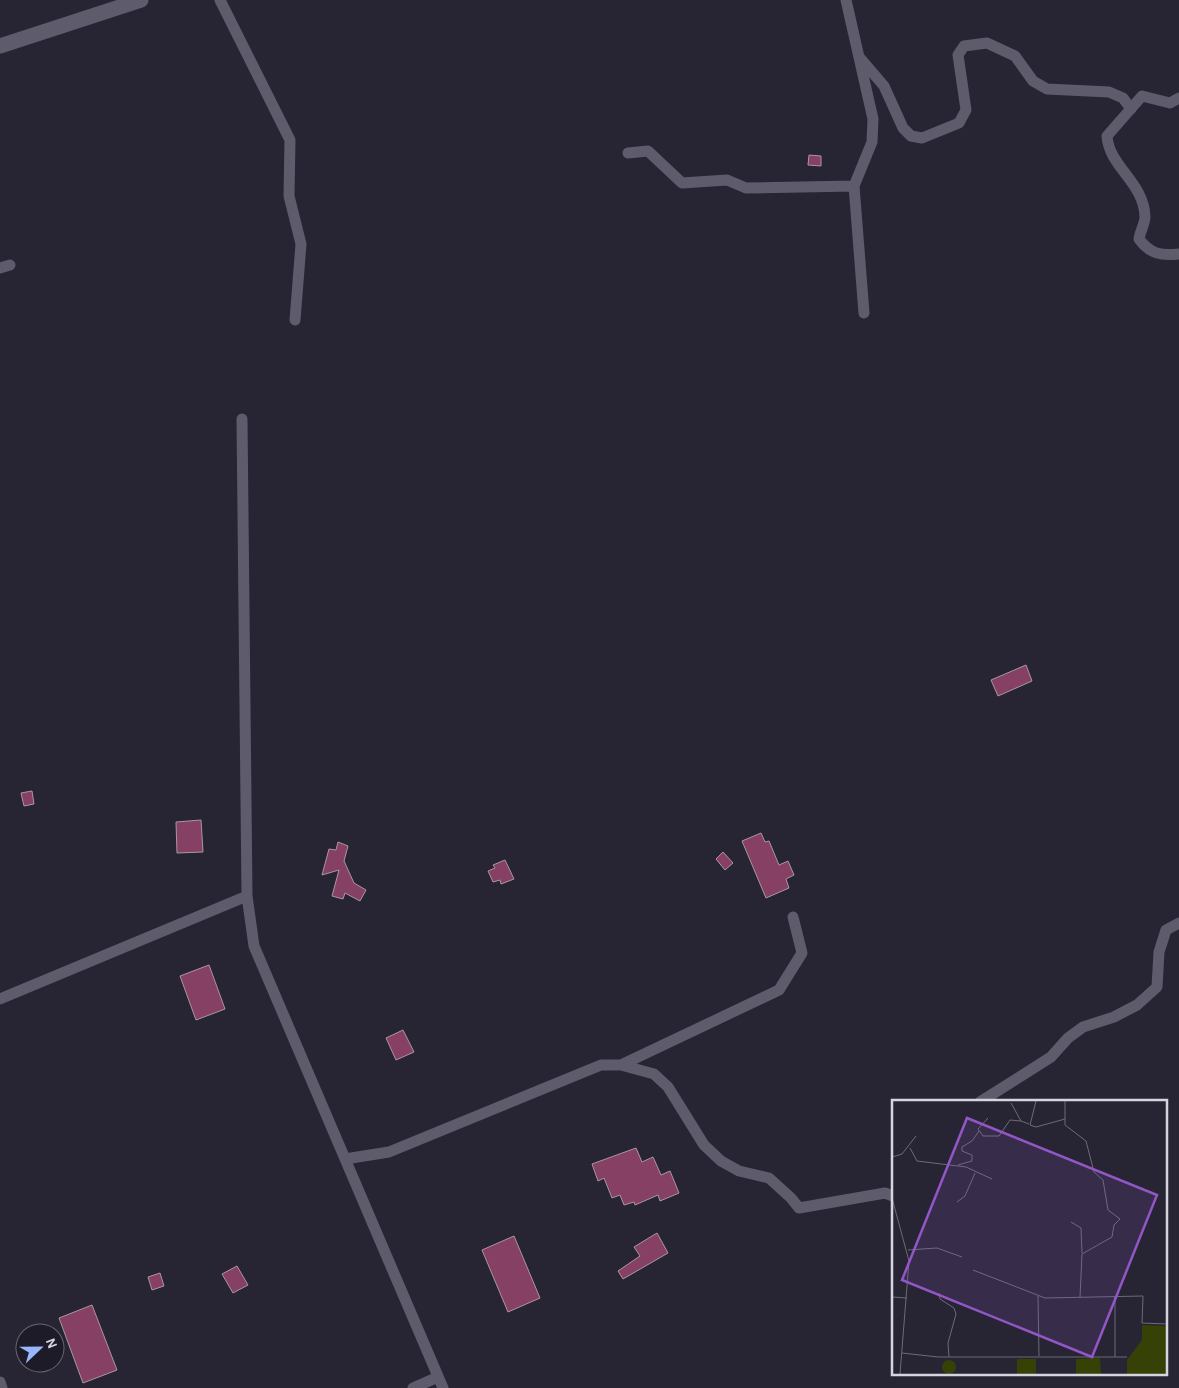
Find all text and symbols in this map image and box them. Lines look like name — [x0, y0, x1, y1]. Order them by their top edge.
inset map — [892, 1100, 1166, 1376]
north arrow — [15, 1323, 65, 1373]
text: N — [43, 1336, 59, 1351]

